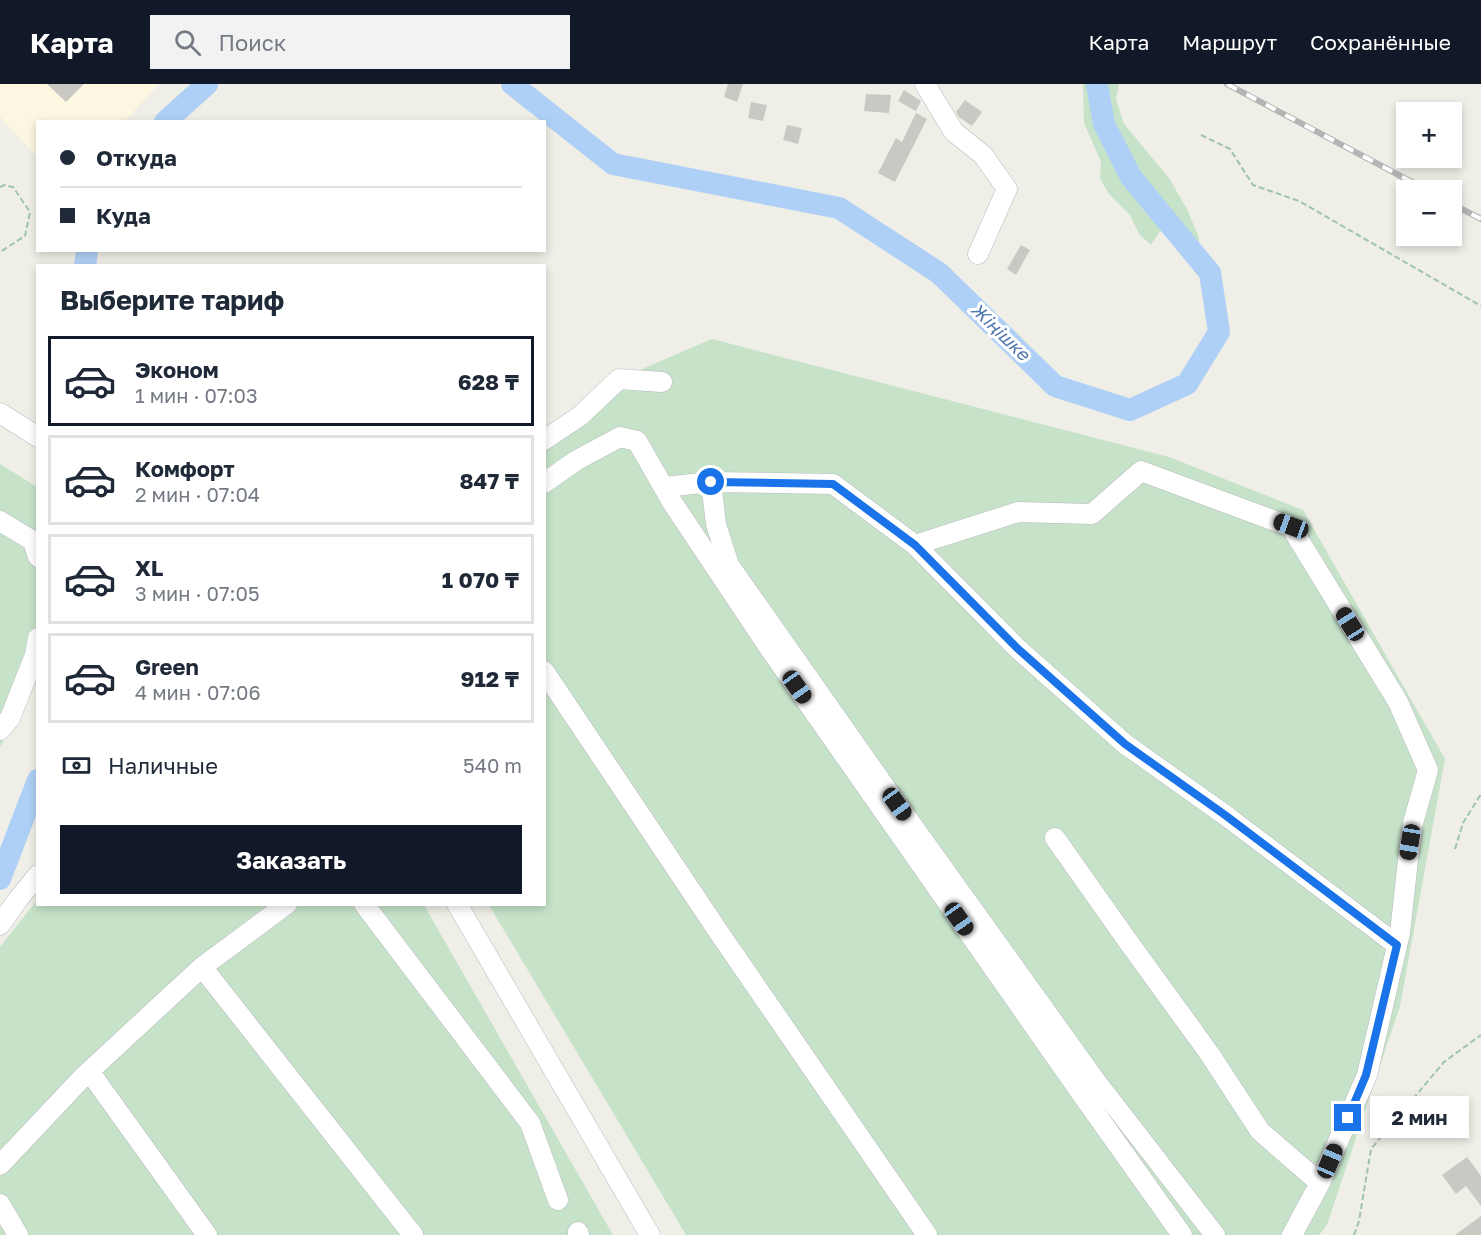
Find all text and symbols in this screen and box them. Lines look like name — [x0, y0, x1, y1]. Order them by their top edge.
search box — [150, 15, 570, 69]
text: Карта — [30, 26, 114, 59]
icon: search — [171, 26, 204, 59]
text: Поиск — [219, 29, 286, 56]
text: Карта — [1088, 29, 1149, 55]
text: Маршрут — [1182, 29, 1277, 55]
text: Сохранённые — [1310, 29, 1451, 55]
map controls — [1396, 102, 1462, 246]
button: + — [1396, 102, 1462, 168]
text: Откуда — [96, 144, 177, 171]
button: − — [1396, 180, 1462, 246]
text: Куда — [96, 202, 151, 229]
text: Выберите тариф — [60, 284, 284, 316]
water label: Жіңішке — [967, 298, 1036, 366]
icon: car — [63, 354, 117, 408]
text: Эконом — [135, 356, 219, 383]
text: 628 ₸ — [458, 368, 519, 395]
text: 1 мин · 07:03 — [135, 383, 258, 407]
icon: car — [63, 453, 117, 507]
text: Комфорт — [135, 455, 235, 482]
text: 847 ₸ — [459, 467, 519, 494]
route start — [697, 468, 724, 495]
text: 2 мин · 07:04 — [135, 482, 260, 506]
car — [1271, 511, 1311, 541]
icon: car — [63, 552, 117, 606]
text: XL — [135, 554, 163, 581]
text: 1 070 ₸ — [442, 566, 519, 593]
text: 3 мин · 07:05 — [135, 581, 260, 605]
car — [1333, 604, 1367, 644]
icon: car — [63, 651, 117, 705]
text: Green — [135, 653, 199, 680]
text: 912 ₸ — [460, 665, 519, 692]
car — [779, 667, 815, 707]
text: 4 мин · 07:06 — [135, 680, 261, 704]
icon: cash — [60, 749, 93, 782]
text: Наличные — [108, 752, 218, 779]
text: 540 m — [463, 753, 522, 777]
car — [879, 784, 915, 824]
car — [1398, 823, 1422, 861]
button: Заказать — [60, 825, 522, 894]
car — [941, 899, 977, 939]
callout: 2 мин — [1369, 1097, 1468, 1139]
route end — [1334, 1104, 1361, 1131]
text: 2 мин — [1392, 1105, 1448, 1129]
car — [1315, 1141, 1345, 1181]

